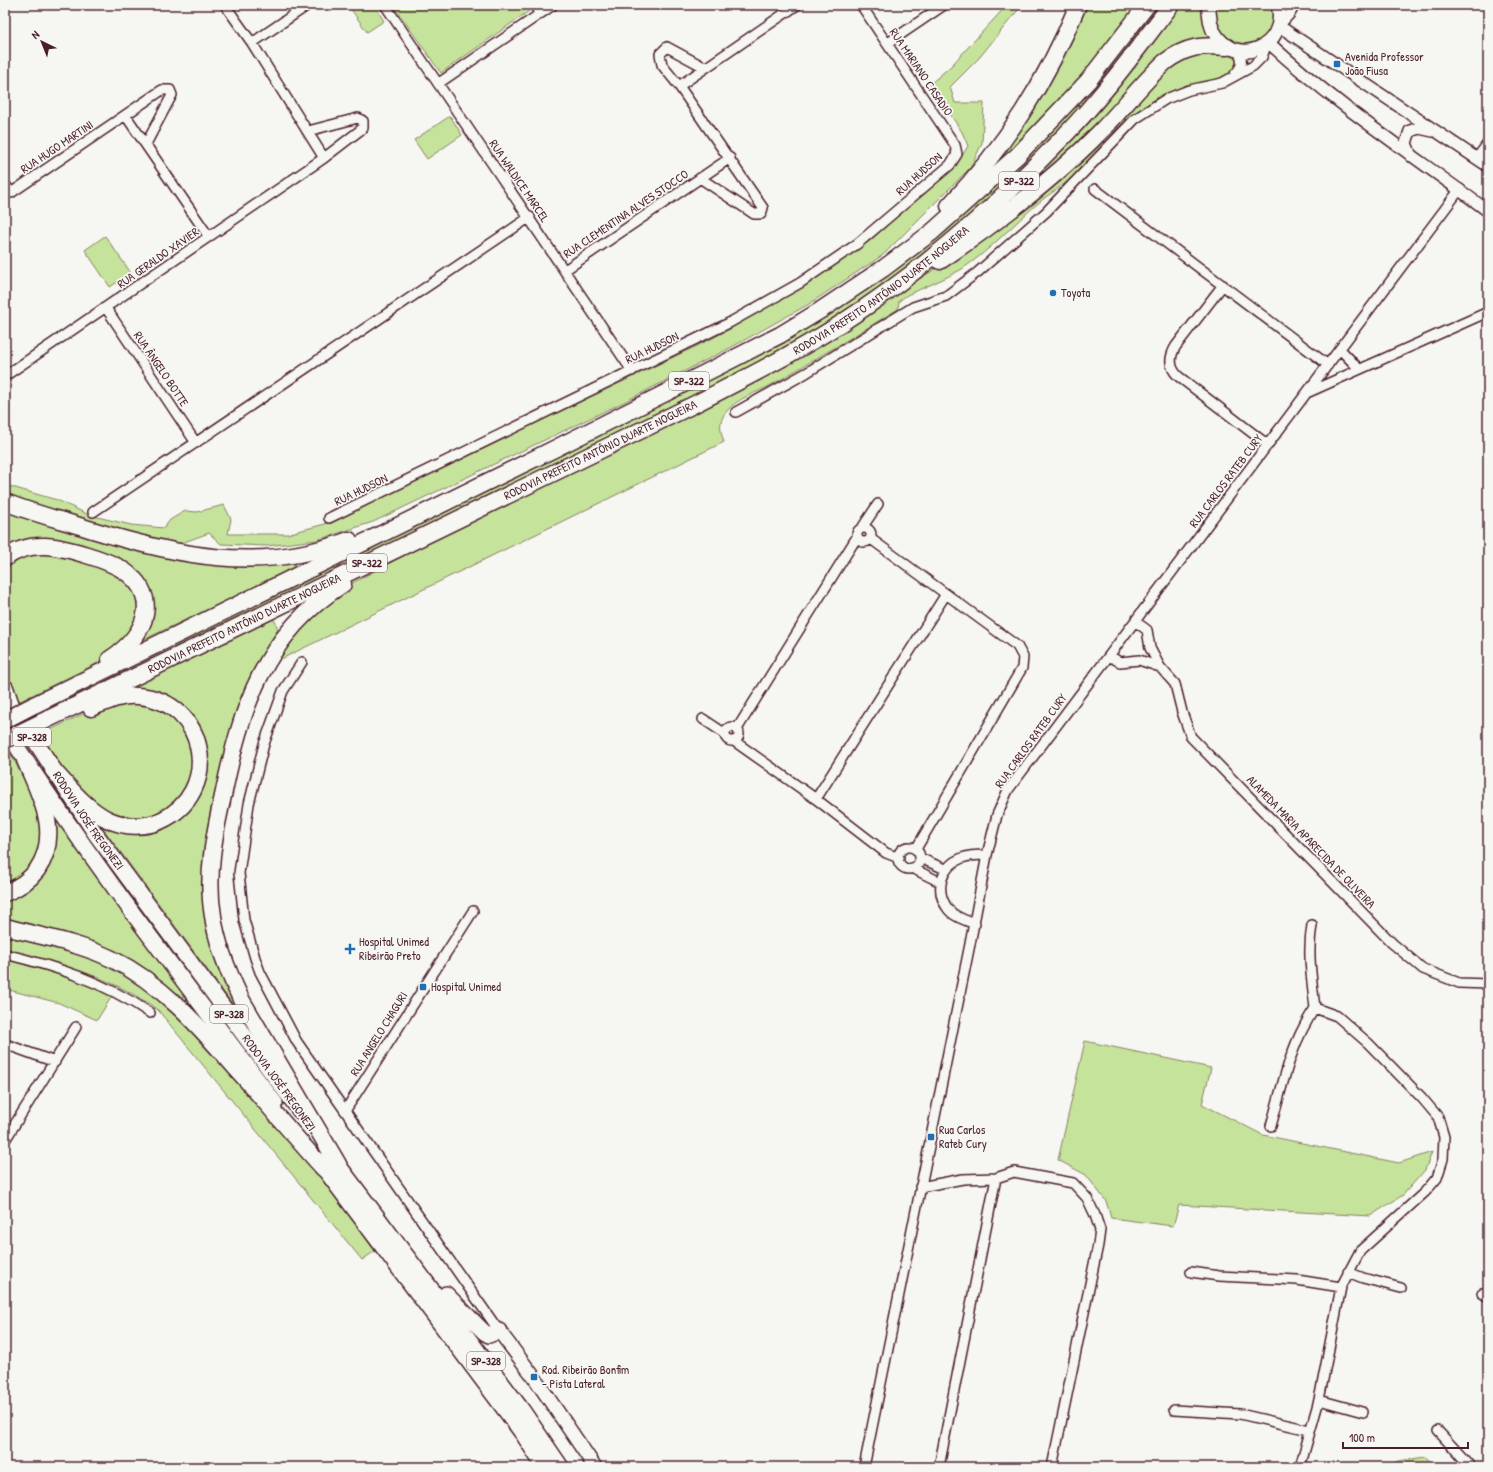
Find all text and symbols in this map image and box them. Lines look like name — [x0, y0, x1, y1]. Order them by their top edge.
north arrow — [22, 22, 62, 62]
street label: RUA MARIANO CASADIO — [886, 24, 957, 119]
text: N — [28, 27, 42, 42]
place label: Avenida Professor João Fiusa — [1345, 48, 1424, 79]
marker: Avenida Professor João Fiusa — [1332, 59, 1342, 69]
street label: RUA HUGO MARTINI — [17, 116, 96, 177]
street label: RUA WALDICE MARCEL — [485, 136, 554, 226]
street label: RUA HUDSON — [892, 148, 946, 199]
street label: RUA CLEMENTINA ALVES STOCCO — [560, 165, 692, 262]
road number: SP-322 — [999, 172, 1039, 190]
street label: RODOVIA PREFEITO ANTÔNIO DUARTE NOGUEIRA — [790, 221, 972, 358]
street label: RUA GERALDO XAVIER — [114, 223, 202, 292]
place label: Toyota — [1061, 284, 1090, 301]
marker: Toyota — [1048, 288, 1058, 298]
street label: RUA HUDSON — [622, 327, 681, 368]
street label: RUA ÂNGELO BOTTE — [130, 328, 193, 410]
road number: SP-322 — [669, 372, 709, 390]
street label: RODOVIA PREFEITO ANTÔNIO DUARTE NOGUEIRA — [501, 395, 700, 504]
street label: RUA CARLOS RATEB CURY — [1185, 430, 1267, 531]
street label: RUA HUDSON — [331, 469, 390, 510]
road number: SP-322 — [347, 554, 387, 572]
street label: RODOVIA PREFEITO ANTÔNIO DUARTE NOGUEIRA — [145, 569, 343, 677]
street label: RUA CARLOS RATEB CURY — [991, 689, 1071, 791]
road number: SP-328 — [13, 728, 51, 746]
street label: RODOVIA JOSÉ FREGONEZI — [49, 768, 128, 873]
street label: ALAMEDA MARIA APARECIDA DE OLIVEIRA — [1243, 771, 1380, 912]
place label: Hospital Unimed Ribeirão Preto — [359, 933, 429, 964]
marker: Hospital Unimed Ribeirão Preto — [344, 943, 356, 955]
place label: Hospital Unimed — [431, 978, 501, 995]
marker: Hospital Unimed — [418, 982, 428, 992]
street label: RUA ANGELO CHAGURI — [346, 988, 411, 1079]
road number: SP-328 — [210, 1005, 248, 1023]
street label: RODOVIA JOSÉ FREGONEZI — [239, 1031, 320, 1134]
place label: Rua Carlos Rateb Cury — [939, 1121, 987, 1152]
marker: Rua Carlos Rateb Cury — [926, 1132, 936, 1142]
road number: SP-328 — [467, 1352, 505, 1370]
place label: Rod. Ribeirão Bonfim - Pista Lateral — [542, 1361, 629, 1392]
marker: Rod. Ribeirão Bonfim - Pista Lateral — [529, 1372, 539, 1382]
scale bar — [1343, 1424, 1468, 1450]
text: 100 m — [1349, 1429, 1375, 1446]

